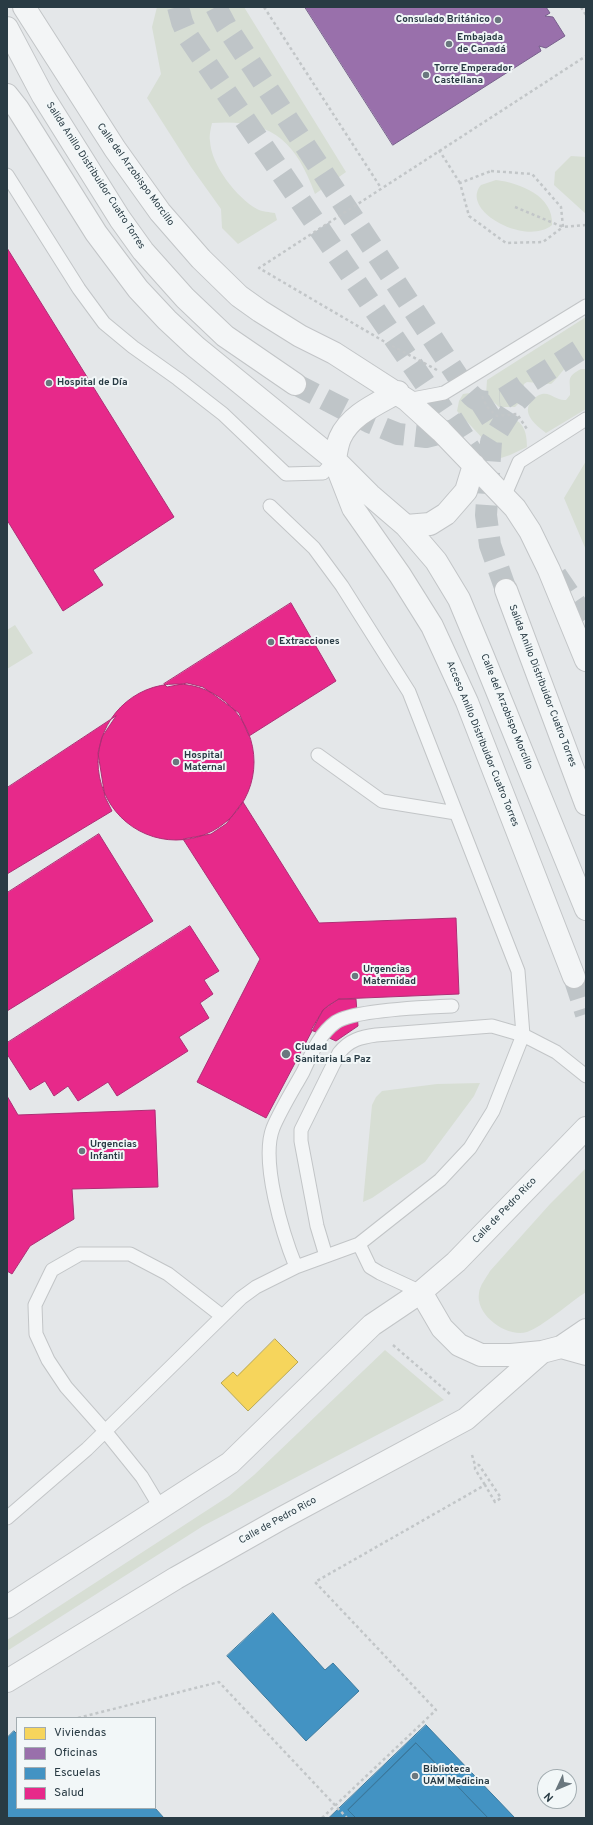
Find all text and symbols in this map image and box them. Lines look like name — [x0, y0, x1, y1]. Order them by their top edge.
place label: Consulado Británico — [396, 14, 490, 26]
marker: Consulado Británico — [493, 15, 503, 25]
place label: Embajada de Canadá — [457, 32, 506, 56]
marker: Embajada de Canadá — [444, 39, 454, 49]
place label: Torre Emperador Castellana — [434, 63, 512, 86]
marker: Torre Emperador Castellana — [421, 70, 431, 80]
street label: Salida Anillo Distribuidor Cuatro Torres — [43, 100, 147, 252]
street label: Calle del Arzobispo Morcillo — [94, 121, 176, 229]
place label: Hospital de Día — [57, 377, 128, 389]
marker: Hospital de Día — [44, 378, 54, 388]
street label: Salida Anillo Distribuidor Cuatro Torres — [505, 603, 579, 769]
place label: Extracciones — [279, 636, 340, 648]
marker: Extracciones — [266, 637, 276, 647]
street label: Calle del Arzobispo Morcillo — [477, 652, 535, 772]
street label: Acceso Anillo Distribuidor Cuatro Torres — [443, 659, 521, 829]
place label: Hospital Maternal — [184, 750, 225, 774]
marker: Hospital Maternal — [171, 757, 181, 767]
place label: Urgencias Maternidad — [363, 964, 416, 988]
marker: Urgencias Maternidad — [350, 971, 360, 981]
place label: Ciudad Sanitaria La Paz — [295, 1042, 371, 1066]
marker: Ciudad Sanitaria La Paz — [280, 1048, 292, 1060]
place label: Urgencias Infantil — [90, 1139, 137, 1162]
marker: Urgencias Infantil — [77, 1146, 87, 1156]
street label: Calle de Pedro Rico — [470, 1176, 540, 1246]
street label: Calle de Pedro Rico — [237, 1495, 319, 1547]
legend — [16, 1717, 156, 1809]
text: Viviendas — [54, 1725, 106, 1741]
text: Oficinas — [54, 1745, 98, 1761]
place label: Biblioteca UAM Medicina — [423, 1764, 490, 1788]
text: Escuelas — [54, 1765, 101, 1781]
north arrow — [537, 1769, 577, 1809]
marker: Biblioteca UAM Medicina — [410, 1771, 420, 1781]
text: Salud — [54, 1785, 84, 1801]
text: N — [541, 1789, 557, 1804]

